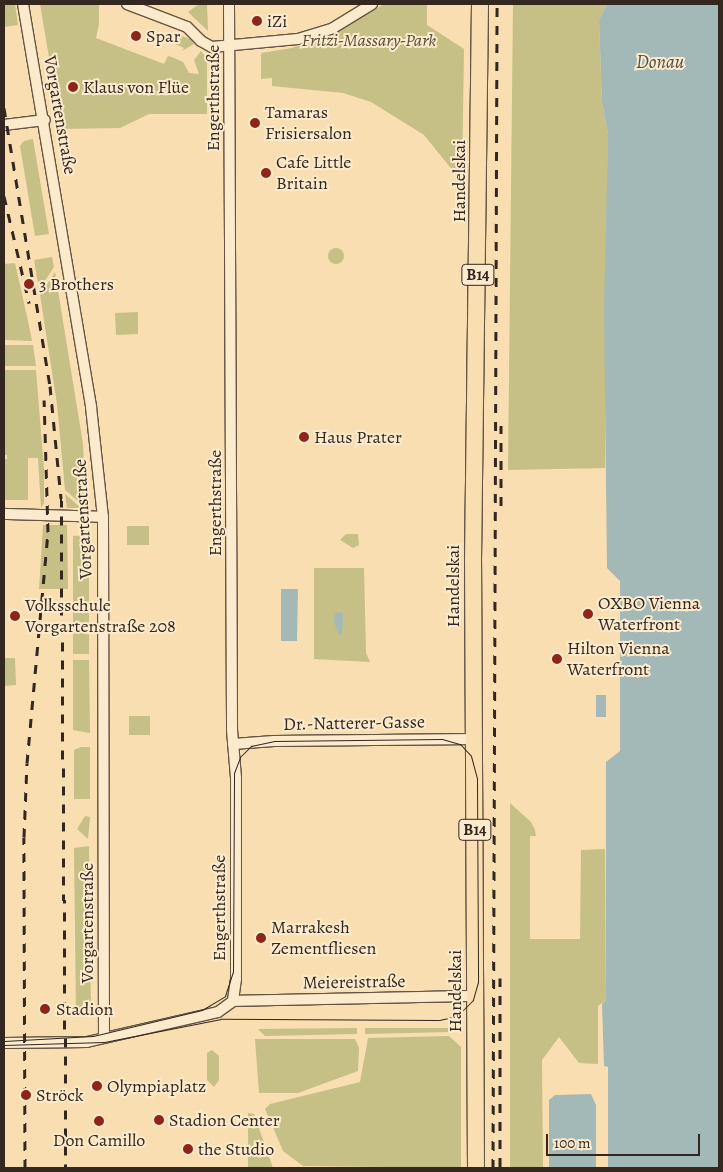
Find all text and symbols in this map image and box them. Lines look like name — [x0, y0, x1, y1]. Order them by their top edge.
place label: iZi — [267, 10, 287, 32]
marker: iZi — [251, 15, 263, 27]
place label: Spar — [146, 25, 180, 47]
park label: Fritzi-Massary-Park — [302, 29, 436, 51]
marker: Spar — [130, 30, 142, 42]
street label: Engerthstraße — [202, 45, 224, 151]
water label: Donau — [636, 52, 684, 74]
street label: Vorgartenstraße — [39, 54, 81, 176]
place label: Klaus von Flüe — [83, 76, 189, 98]
marker: Klaus von Flüe — [67, 81, 79, 93]
place label: Tamaras Frisiersalon — [265, 102, 352, 144]
marker: Tamaras Frisiersalon — [249, 117, 261, 129]
street label: Handelskai — [448, 140, 470, 222]
place label: Cafe Little Britain — [276, 152, 351, 194]
marker: Cafe Little Britain — [260, 167, 272, 179]
road number: B14 — [460, 262, 496, 288]
place label: 3 Brothers — [39, 273, 114, 295]
marker: 3 Brothers — [23, 278, 35, 290]
place label: Haus Prater — [314, 426, 402, 448]
marker: Haus Prater — [298, 431, 310, 443]
street label: Engerthstraße — [204, 450, 226, 556]
street label: Vorgartenstraße — [69, 458, 97, 580]
street label: Handelskai — [442, 545, 464, 627]
place label: OXBO Vienna Waterfront — [598, 593, 700, 636]
place label: Volksschule Vorgartenstraße 208 — [25, 595, 176, 638]
marker: OXBO Vienna Waterfront — [582, 608, 594, 620]
marker: Volksschule Vorgartenstraße 208 — [9, 610, 21, 622]
place label: Hilton Vienna Waterfront — [567, 638, 670, 681]
marker: Hilton Vienna Waterfront — [551, 653, 563, 665]
street label: Dr.-Natterer-Gasse — [283, 711, 425, 735]
road number: B14 — [458, 816, 492, 844]
street label: Engerthstraße — [208, 855, 230, 961]
street label: Vorgartenstraße — [76, 863, 98, 983]
place label: Marrakesh Zementfliesen — [271, 917, 376, 960]
marker: Marrakesh Zementfliesen — [255, 932, 267, 944]
street label: Handelskai — [444, 950, 466, 1032]
street label: Meiereistraße — [302, 970, 406, 994]
place label: Stadion — [56, 998, 113, 1020]
marker: Stadion — [38, 1002, 52, 1016]
place label: Olympiaplatz — [107, 1075, 206, 1097]
marker: Olympiaplatz — [91, 1080, 103, 1092]
place label: Ströck — [36, 1084, 84, 1106]
marker: Ströck — [20, 1089, 32, 1101]
place label: Stadion Center — [169, 1109, 280, 1131]
marker: Stadion Center — [153, 1114, 165, 1126]
marker: Don Camillo — [93, 1115, 105, 1127]
scale bar — [548, 1124, 702, 1156]
place label: Don Camillo — [53, 1129, 145, 1151]
text: 100 m — [554, 1133, 591, 1153]
place label: the Studio — [198, 1138, 274, 1160]
marker: the Studio — [182, 1143, 194, 1155]

